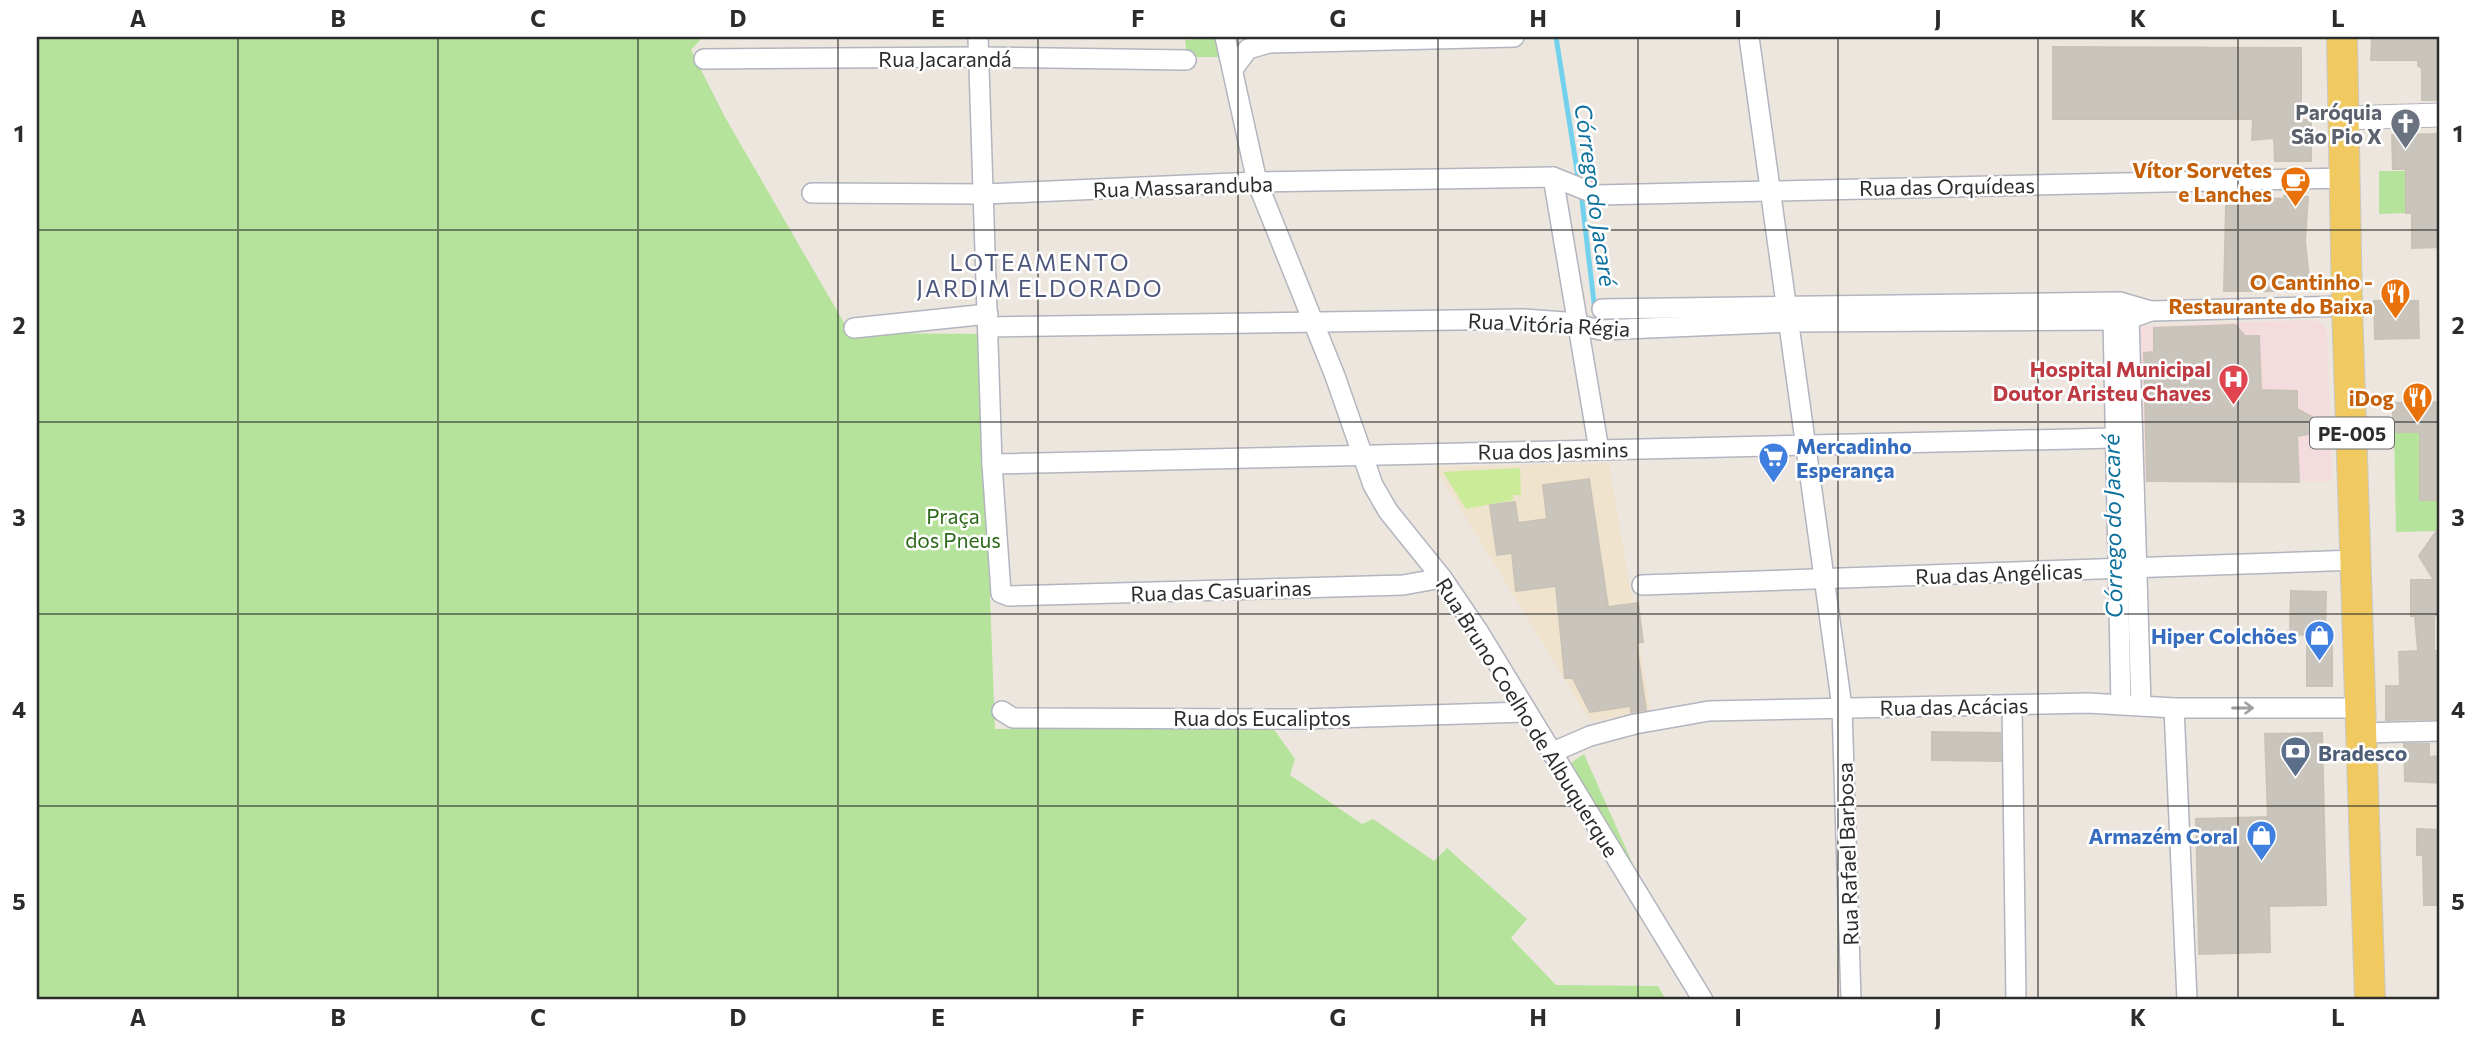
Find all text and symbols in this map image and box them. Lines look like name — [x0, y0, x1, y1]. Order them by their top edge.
text: A — [130, 4, 147, 32]
text: B — [330, 4, 346, 32]
text: C — [530, 4, 546, 32]
text: D — [730, 4, 747, 32]
text: E — [931, 4, 945, 32]
text: F — [1131, 4, 1145, 32]
text: G — [1330, 4, 1346, 32]
text: H — [1529, 4, 1547, 32]
text: I — [1734, 4, 1742, 32]
text: J — [1934, 4, 1942, 32]
text: K — [2130, 4, 2146, 32]
text: L — [2331, 4, 2345, 32]
street label: Rua Jacarandá — [878, 46, 1012, 71]
place label: Paróquia São Pio X — [2291, 99, 2382, 148]
water label: Córrego do Jacaré — [1569, 102, 1623, 289]
church icon: Paróquia São Pio X — [2388, 106, 2422, 150]
text: 1 — [14, 119, 24, 147]
text: 1 — [2453, 119, 2463, 147]
place label: Vítor Sorvetes e Lanches — [2132, 157, 2272, 206]
cafe icon: Vítor Sorvetes e Lanches — [2278, 164, 2312, 208]
street label: Rua Massaranduba — [1093, 170, 1273, 202]
street label: Rua das Orquídeas — [1859, 172, 2035, 200]
district label: LOTEAMENTO JARDIM ELDORADO — [916, 248, 1164, 302]
place label: O Cantinho - Restaurante do Baixa — [2168, 269, 2373, 318]
restaurant icon: O Cantinho - Restaurante do Baixa — [2379, 276, 2413, 320]
street label: Rua Vitória Régia — [1467, 307, 1631, 341]
text: 2 — [12, 311, 26, 339]
text: 2 — [2451, 311, 2465, 339]
place label: Hospital Municipal Doutor Aristeu Chaves — [1993, 356, 2211, 405]
hospital icon: Hospital Municipal Doutor Aristeu Chaves — [2217, 363, 2251, 407]
restaurant icon: iDog — [2400, 380, 2434, 424]
place label: iDog — [2349, 385, 2394, 410]
road number: PE-005 — [2310, 418, 2394, 448]
place label: Mercadinho Esperança — [1796, 433, 1912, 482]
water label: Córrego do Jacaré — [2096, 433, 2128, 618]
street label: Rua dos Jasmins — [1477, 436, 1629, 464]
supermarket icon: Mercadinho Esperança — [1756, 440, 1790, 484]
text: 3 — [12, 503, 26, 531]
park label: Praça dos Pneus — [905, 503, 1001, 552]
text: 3 — [2451, 503, 2465, 531]
street label: Rua das Angélicas — [1915, 558, 2083, 588]
street label: Rua Bruno Coelho de Albuquerque — [1431, 573, 1625, 861]
street label: Rua das Casuarinas — [1130, 574, 1312, 606]
shop icon: Hiper Colchões — [2303, 618, 2337, 662]
place label: Hiper Colchões — [2151, 623, 2297, 648]
street label: Rua das Acácias — [1879, 692, 2029, 720]
text: 4 — [12, 695, 26, 723]
text: 4 — [2451, 695, 2465, 723]
one-way arrow — [2231, 702, 2254, 715]
street label: Rua dos Eucaliptos — [1173, 705, 1351, 730]
bank icon: Bradesco — [2278, 735, 2312, 779]
place label: Bradesco — [2318, 740, 2407, 765]
street label: Rua Rafael Barbosa — [1831, 762, 1863, 946]
shop icon: Armazém Coral — [2244, 818, 2278, 862]
place label: Armazém Coral — [2089, 823, 2238, 848]
text: 5 — [12, 887, 26, 915]
text: 5 — [2451, 887, 2465, 915]
text: A — [130, 1003, 147, 1031]
text: B — [330, 1003, 346, 1031]
text: C — [530, 1003, 546, 1031]
text: D — [730, 1003, 747, 1031]
text: E — [931, 1003, 945, 1031]
text: F — [1131, 1003, 1145, 1031]
text: G — [1330, 1003, 1346, 1031]
text: H — [1529, 1003, 1547, 1031]
text: I — [1734, 1003, 1742, 1031]
text: J — [1934, 1003, 1942, 1031]
text: K — [2130, 1003, 2146, 1031]
text: L — [2331, 1003, 2345, 1031]

